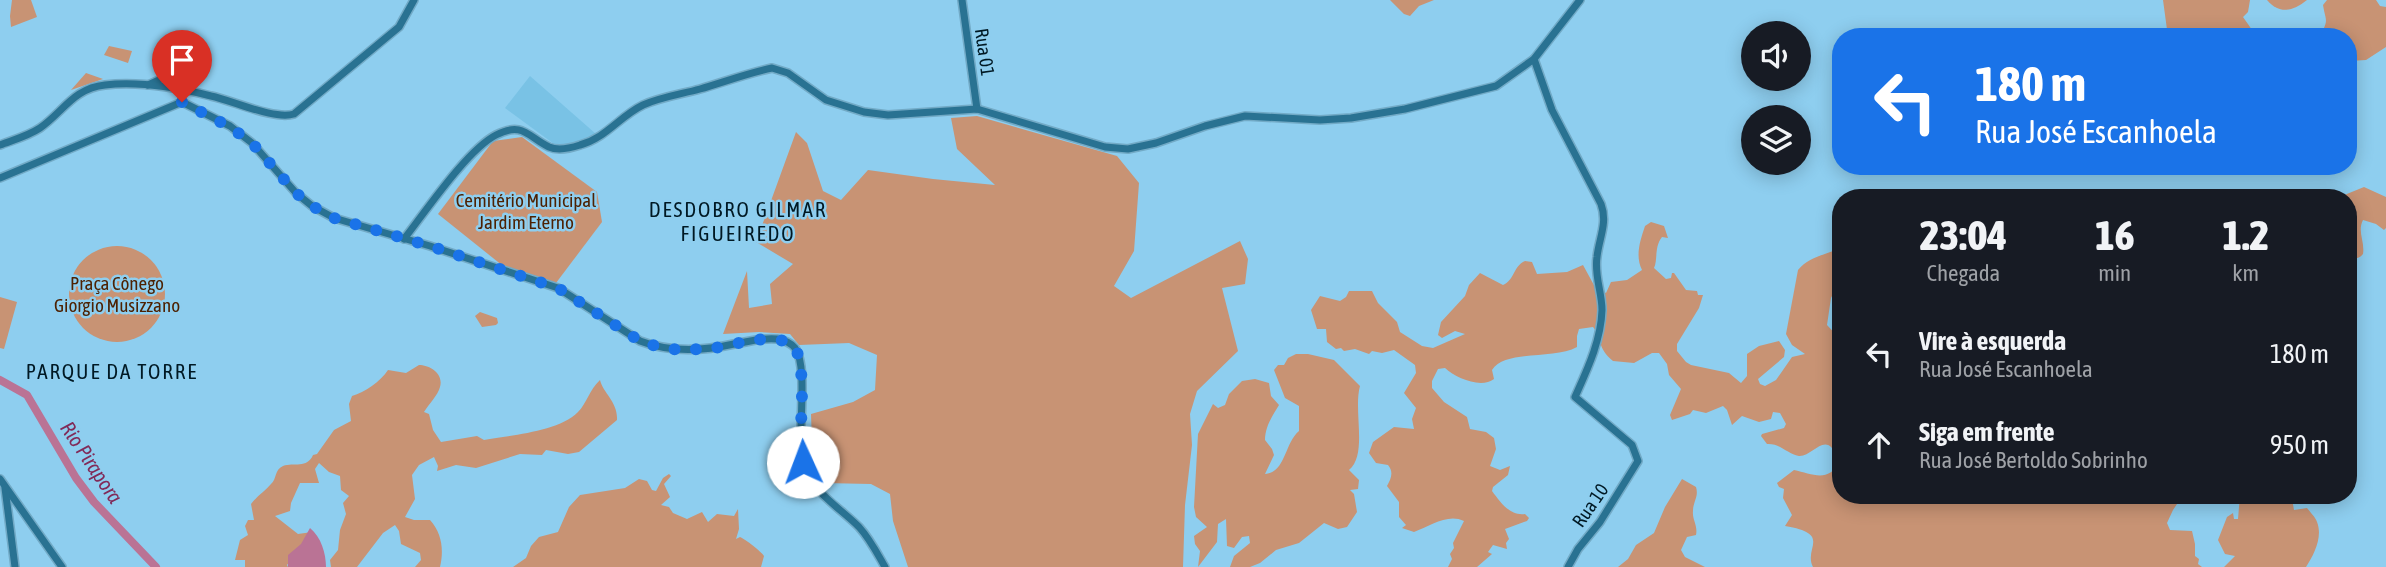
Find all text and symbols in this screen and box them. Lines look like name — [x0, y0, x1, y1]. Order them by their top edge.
map controls — [1741, 21, 1811, 175]
button: sound — [1741, 21, 1811, 91]
street label: Rua 01 — [971, 27, 999, 77]
pin — [152, 30, 212, 102]
icon: arrive — [163, 41, 201, 79]
text: 180 m — [1975, 55, 2086, 111]
icon: left — [1860, 56, 1951, 147]
button: layers — [1741, 105, 1811, 175]
text: Rua José Escanhoela — [1975, 113, 2217, 150]
park label: Cemitério Municipal Jardim Eterno — [456, 189, 596, 233]
district label: DESDOBRO GILMAR FIGUEIREDO — [649, 197, 827, 245]
text: 23:04 — [1920, 211, 2007, 259]
text: 16 — [2095, 211, 2134, 259]
text: 1.2 — [2222, 211, 2269, 259]
text: Chegada — [1927, 260, 2000, 286]
text: min — [2098, 260, 2131, 286]
text: km — [2232, 260, 2259, 286]
park label: Praça Cônego Giorgio Musizzano — [54, 272, 180, 316]
text: Vire à esquerda — [1919, 326, 2066, 356]
icon: left — [1860, 335, 1898, 373]
text: 180 m — [2270, 339, 2329, 369]
text: Rua José Escanhoela — [1919, 356, 2093, 382]
district label: PARQUE DA TORRE — [26, 359, 198, 383]
water label: Rio Pirapora — [56, 417, 128, 508]
text: Siga em frente — [1919, 417, 2055, 447]
position arrow — [766, 425, 840, 499]
icon: ahead — [1860, 426, 1898, 464]
text: 950 m — [2270, 430, 2329, 460]
text: Rua José Bertoldo Sobrinho — [1919, 447, 2148, 473]
street label: Rua 10 — [1567, 479, 1613, 531]

